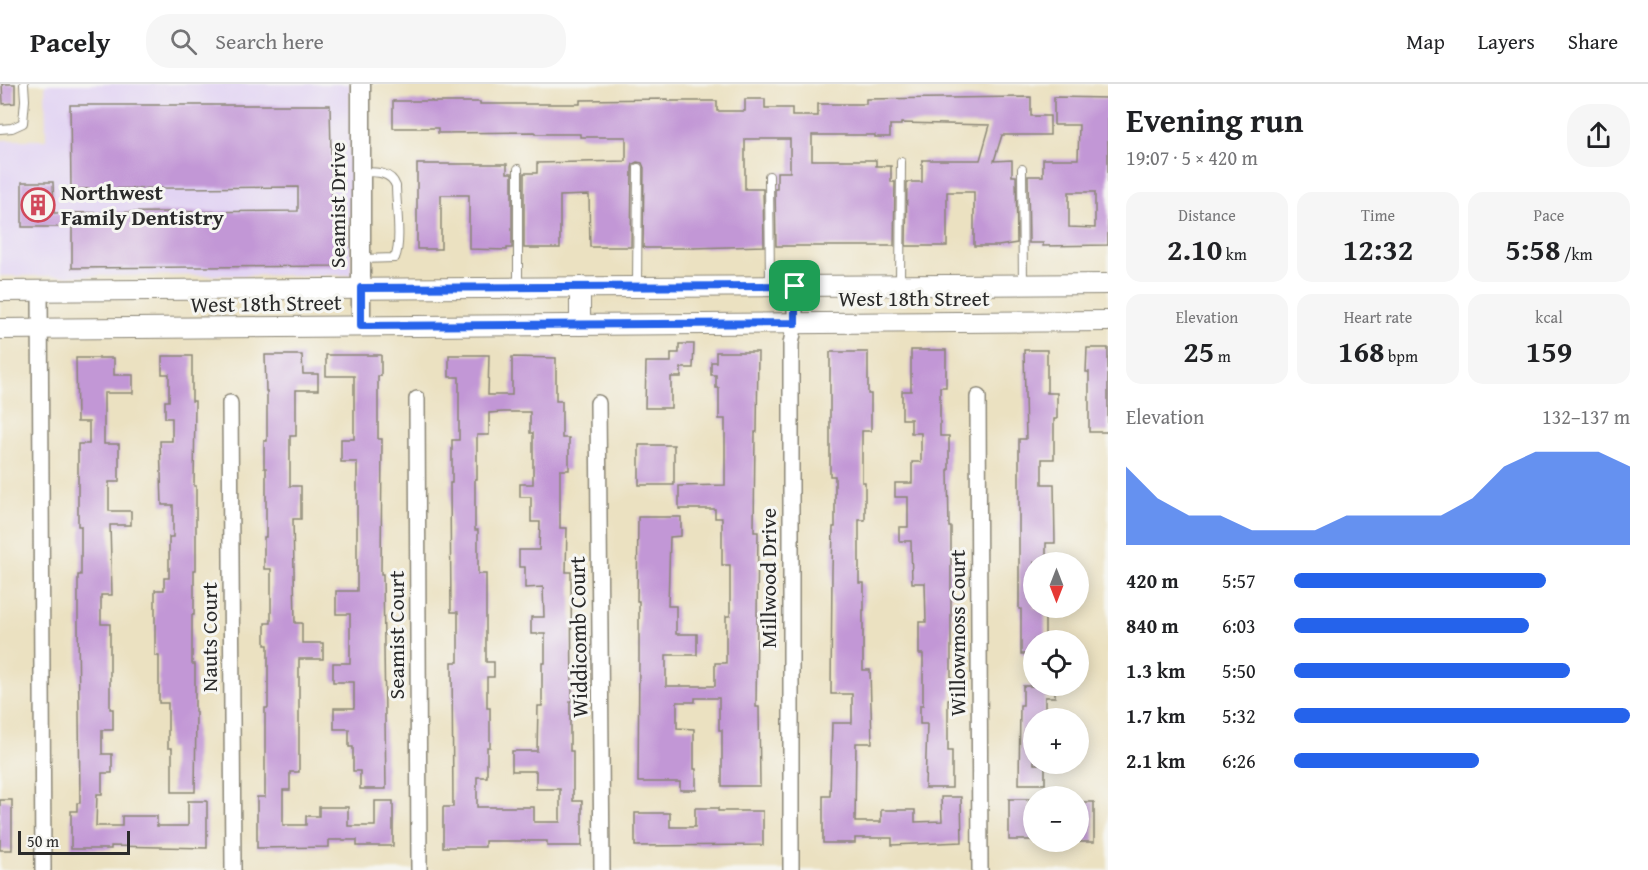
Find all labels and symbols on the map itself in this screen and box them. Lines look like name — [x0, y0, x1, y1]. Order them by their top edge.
street label: Seamist Drive — [321, 142, 353, 268]
place label: Northwest Family Dentistry — [61, 176, 225, 233]
building icon: Northwest Family Dentistry — [20, 187, 56, 223]
pin — [769, 260, 820, 311]
street label: West 18th Street — [838, 282, 990, 314]
street label: West 18th Street — [190, 286, 342, 320]
street label: Millwood Drive — [752, 508, 784, 648]
street label: Willowmoss Court — [941, 549, 973, 717]
north arrow — [1023, 552, 1089, 618]
street label: Widdicomb Court — [561, 556, 595, 718]
street label: Seamist Court — [380, 570, 412, 699]
street label: Nauts Court — [193, 582, 225, 692]
scale bar — [18, 828, 130, 856]

